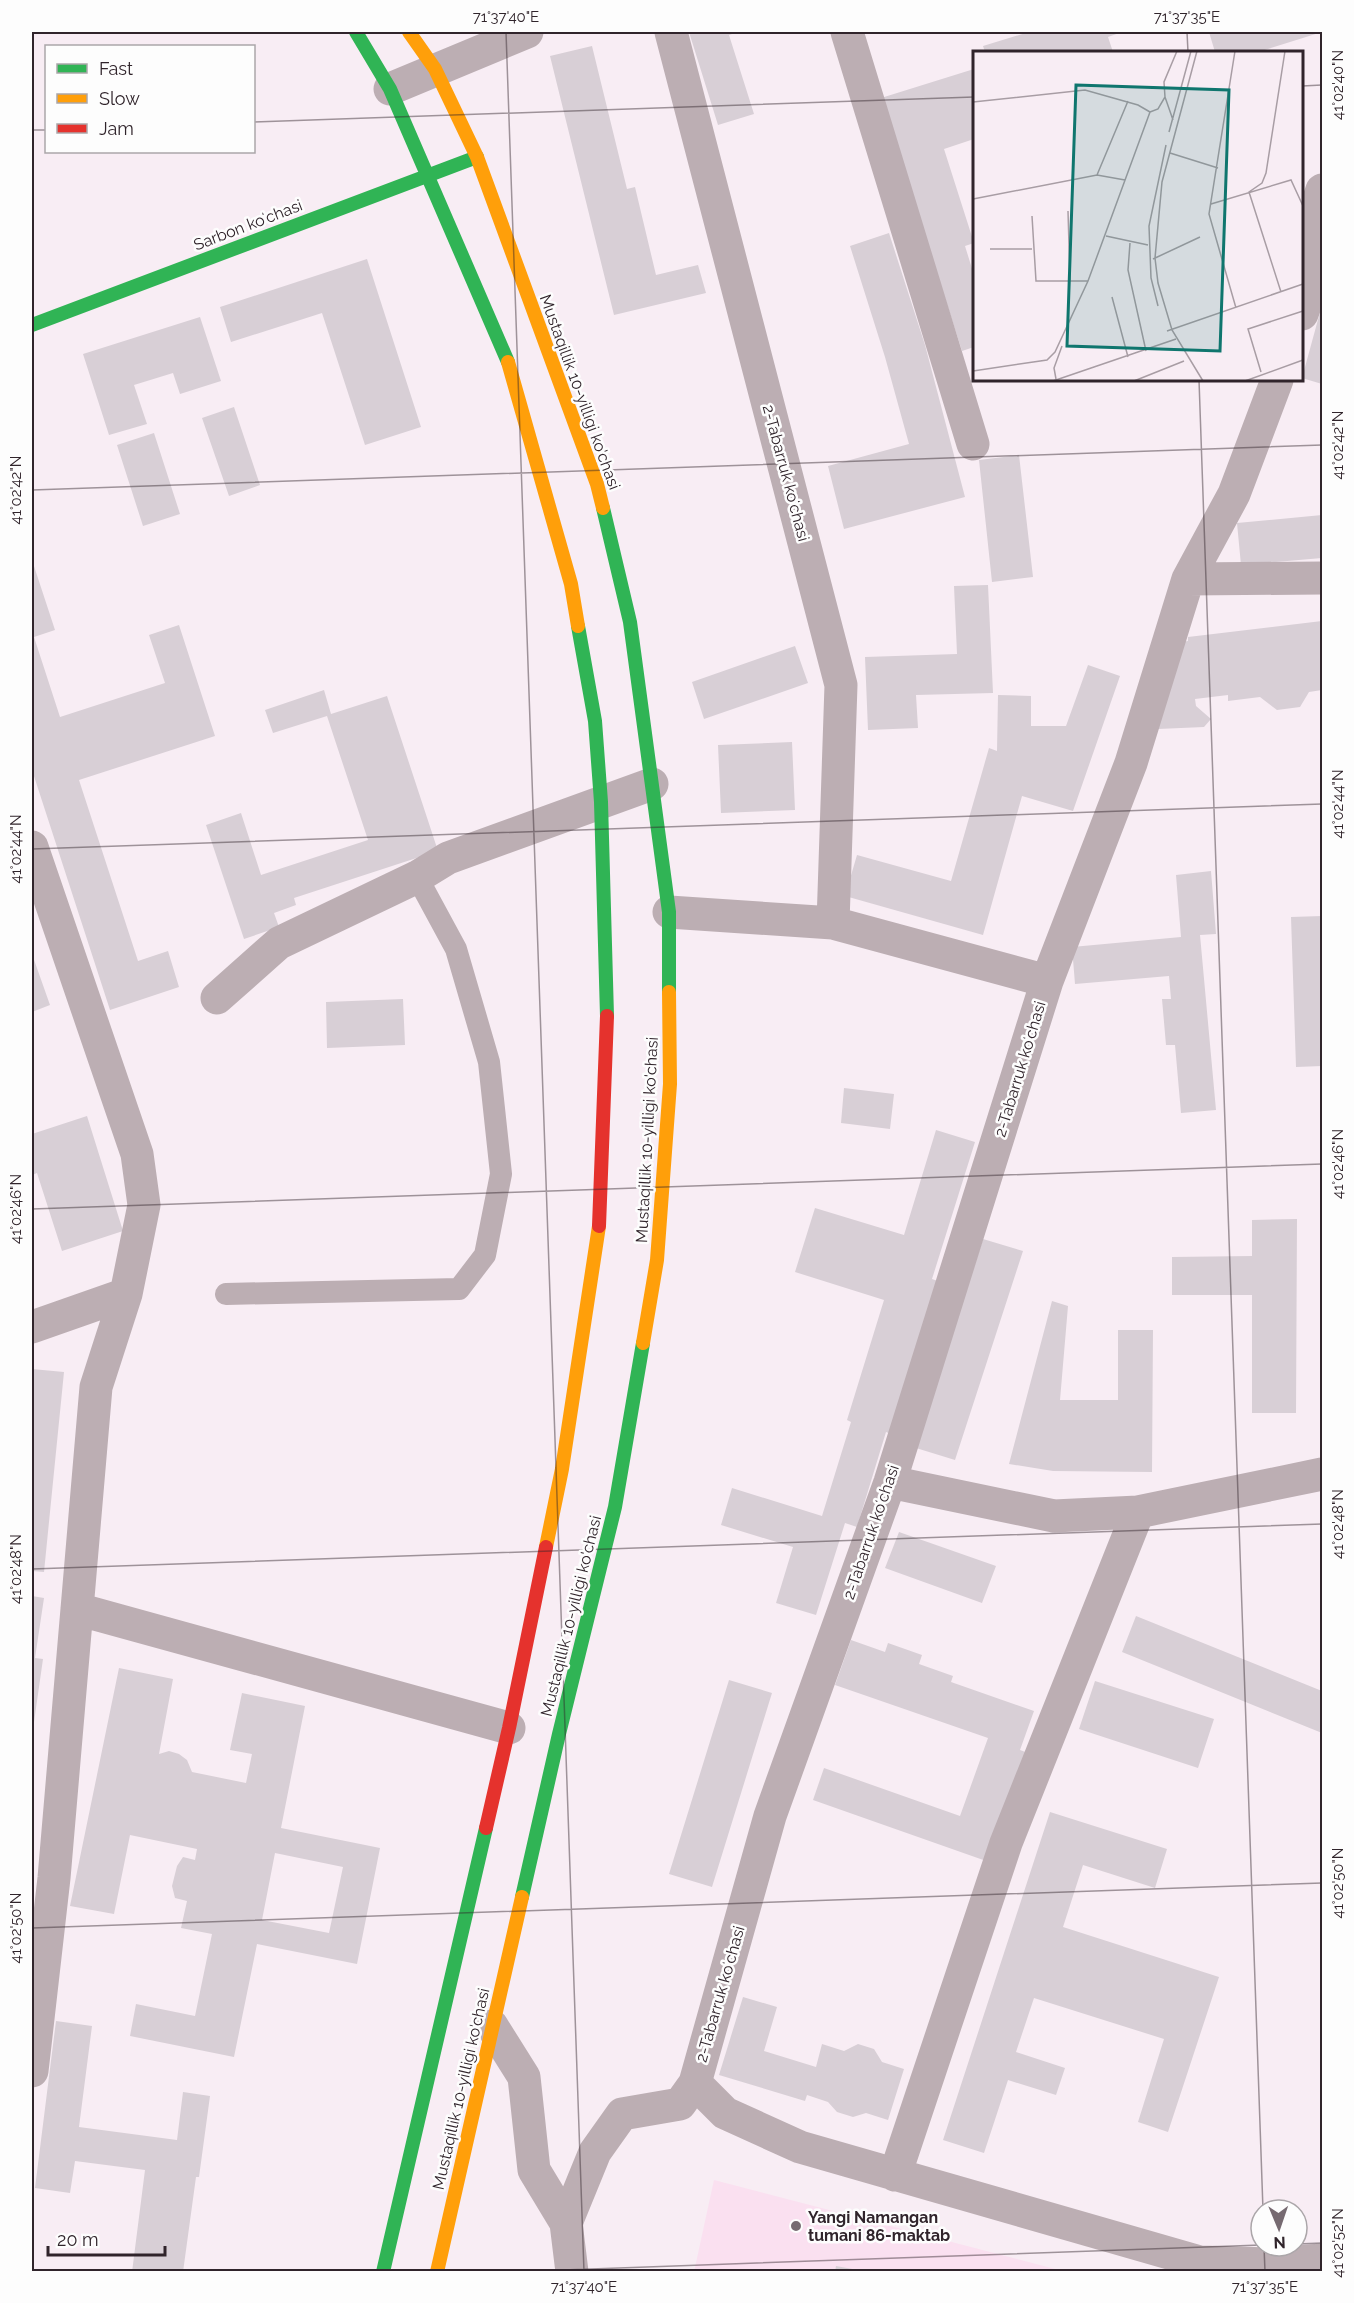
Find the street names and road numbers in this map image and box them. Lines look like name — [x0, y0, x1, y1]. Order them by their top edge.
street label: Sarbon koʻchasi — [191, 196, 305, 254]
street label: Mustaqillik 10-yilligi ko'chasi — [536, 292, 624, 492]
street label: 2-Tabarruk koʻchasi — [759, 403, 813, 543]
street label: 2-Tabarruk koʻchasi — [990, 999, 1050, 1139]
street label: Mustaqillik 10-yilligi ko'chasi — [632, 1036, 662, 1244]
street label: 2-Tabarruk koʻchasi — [839, 1462, 903, 1602]
street label: Mustaqillik 10-yilligi ko'chasi — [537, 1514, 605, 1718]
street label: 2-Tabarruk koʻchasi — [691, 1924, 749, 2064]
street label: Mustaqillik 10-yilligi ko'chasi — [429, 1986, 493, 2192]

